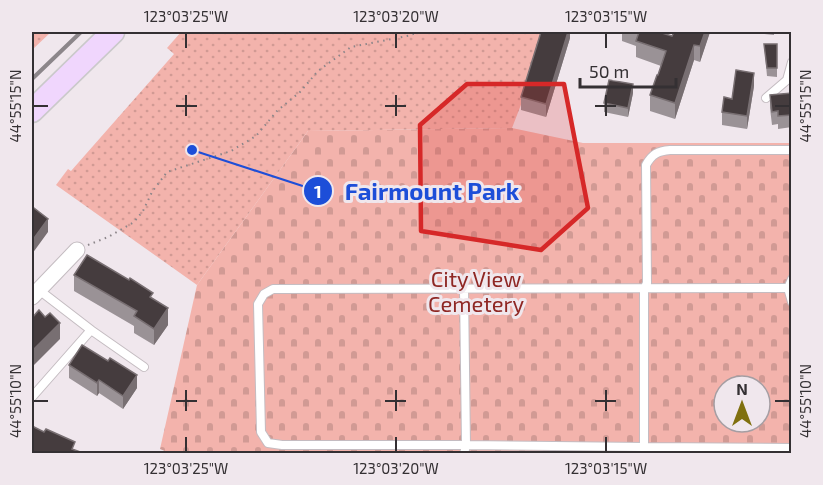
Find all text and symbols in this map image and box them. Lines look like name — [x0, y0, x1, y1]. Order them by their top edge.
text: 123°03'25"W — [144, 7, 228, 25]
text: 123°03'20"W — [353, 7, 439, 25]
text: 123°03'15"W — [565, 7, 647, 25]
scale bar — [580, 51, 676, 89]
text: 50 m — [589, 60, 629, 82]
text: 44°55'15"N — [6, 70, 24, 143]
text: 44°55'15"N — [796, 70, 814, 143]
callout: Fairmount Park — [303, 170, 532, 212]
text: Fairmount Park — [345, 176, 520, 205]
text: 1 — [314, 180, 322, 202]
park label: City View Cemetery — [428, 265, 524, 316]
text: 44°55'10"N — [6, 364, 24, 438]
text: 44°55'10"N — [796, 364, 814, 438]
north arrow — [712, 374, 772, 434]
text: N — [736, 379, 748, 398]
text: 123°03'25"W — [144, 459, 228, 477]
text: 123°03'20"W — [353, 459, 439, 477]
text: 123°03'15"W — [565, 459, 647, 477]

